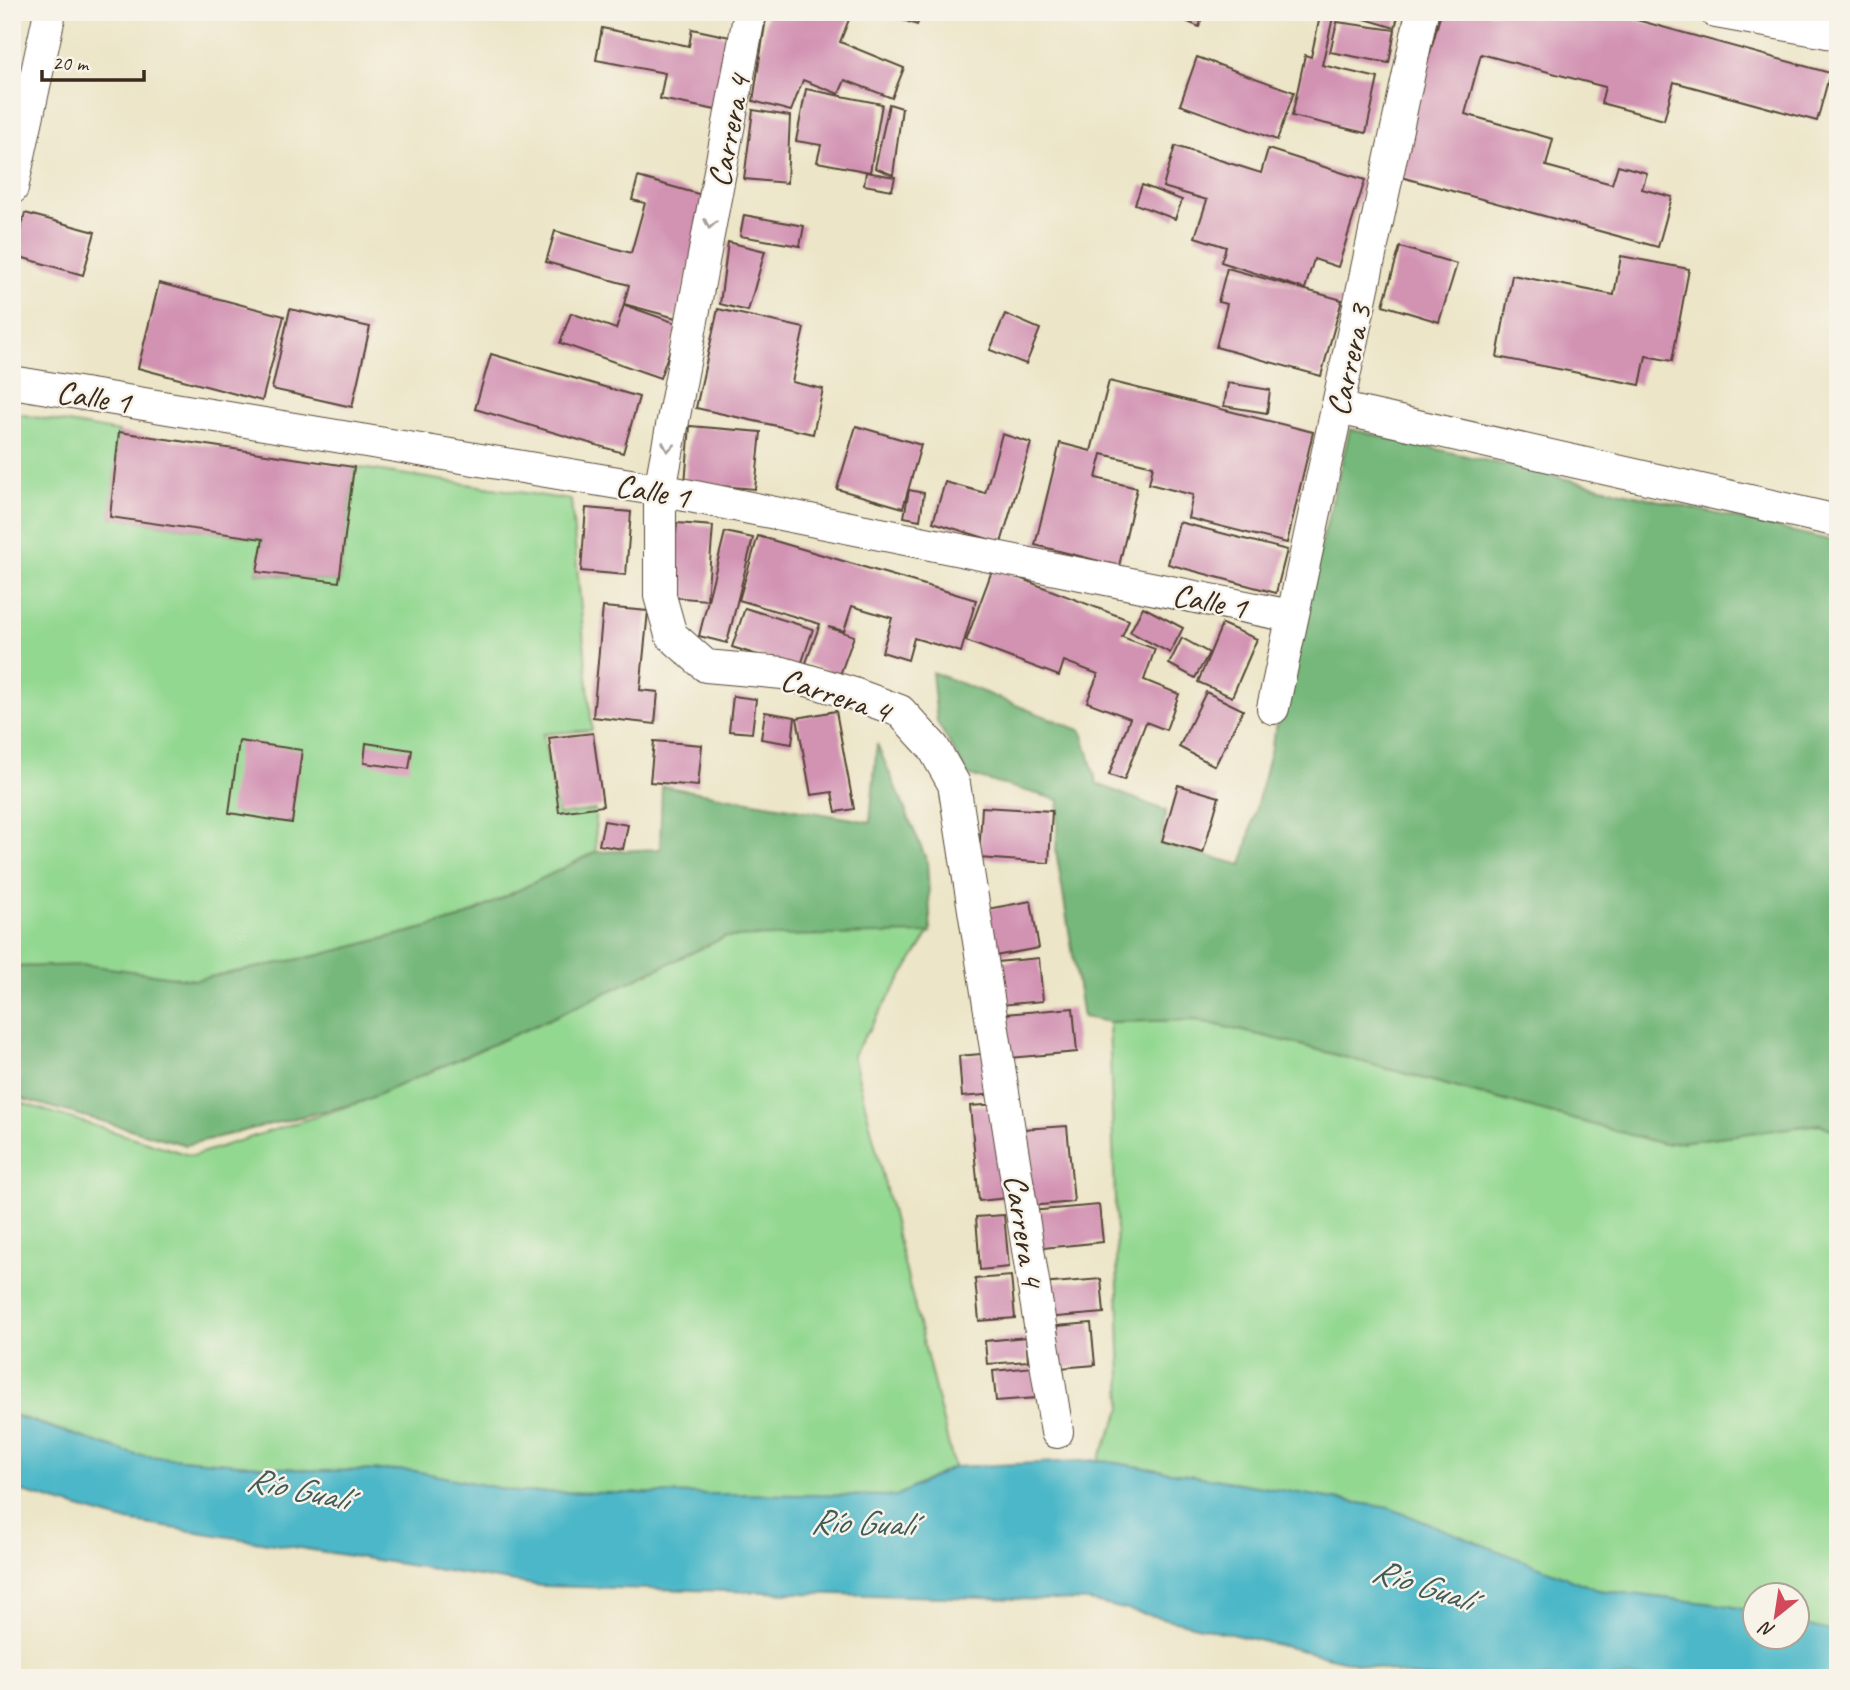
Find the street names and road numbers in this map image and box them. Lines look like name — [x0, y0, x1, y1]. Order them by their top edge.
street label: Carrera 4 — [698, 69, 761, 191]
street label: Carrera 3 — [1317, 299, 1382, 420]
street label: Calle 1 — [54, 370, 136, 424]
street label: Calle 1 — [612, 464, 695, 519]
street label: Calle 1 — [1169, 573, 1253, 629]
street label: Carrera 4 — [776, 658, 899, 733]
street label: Carrera 4 — [994, 1171, 1054, 1292]

